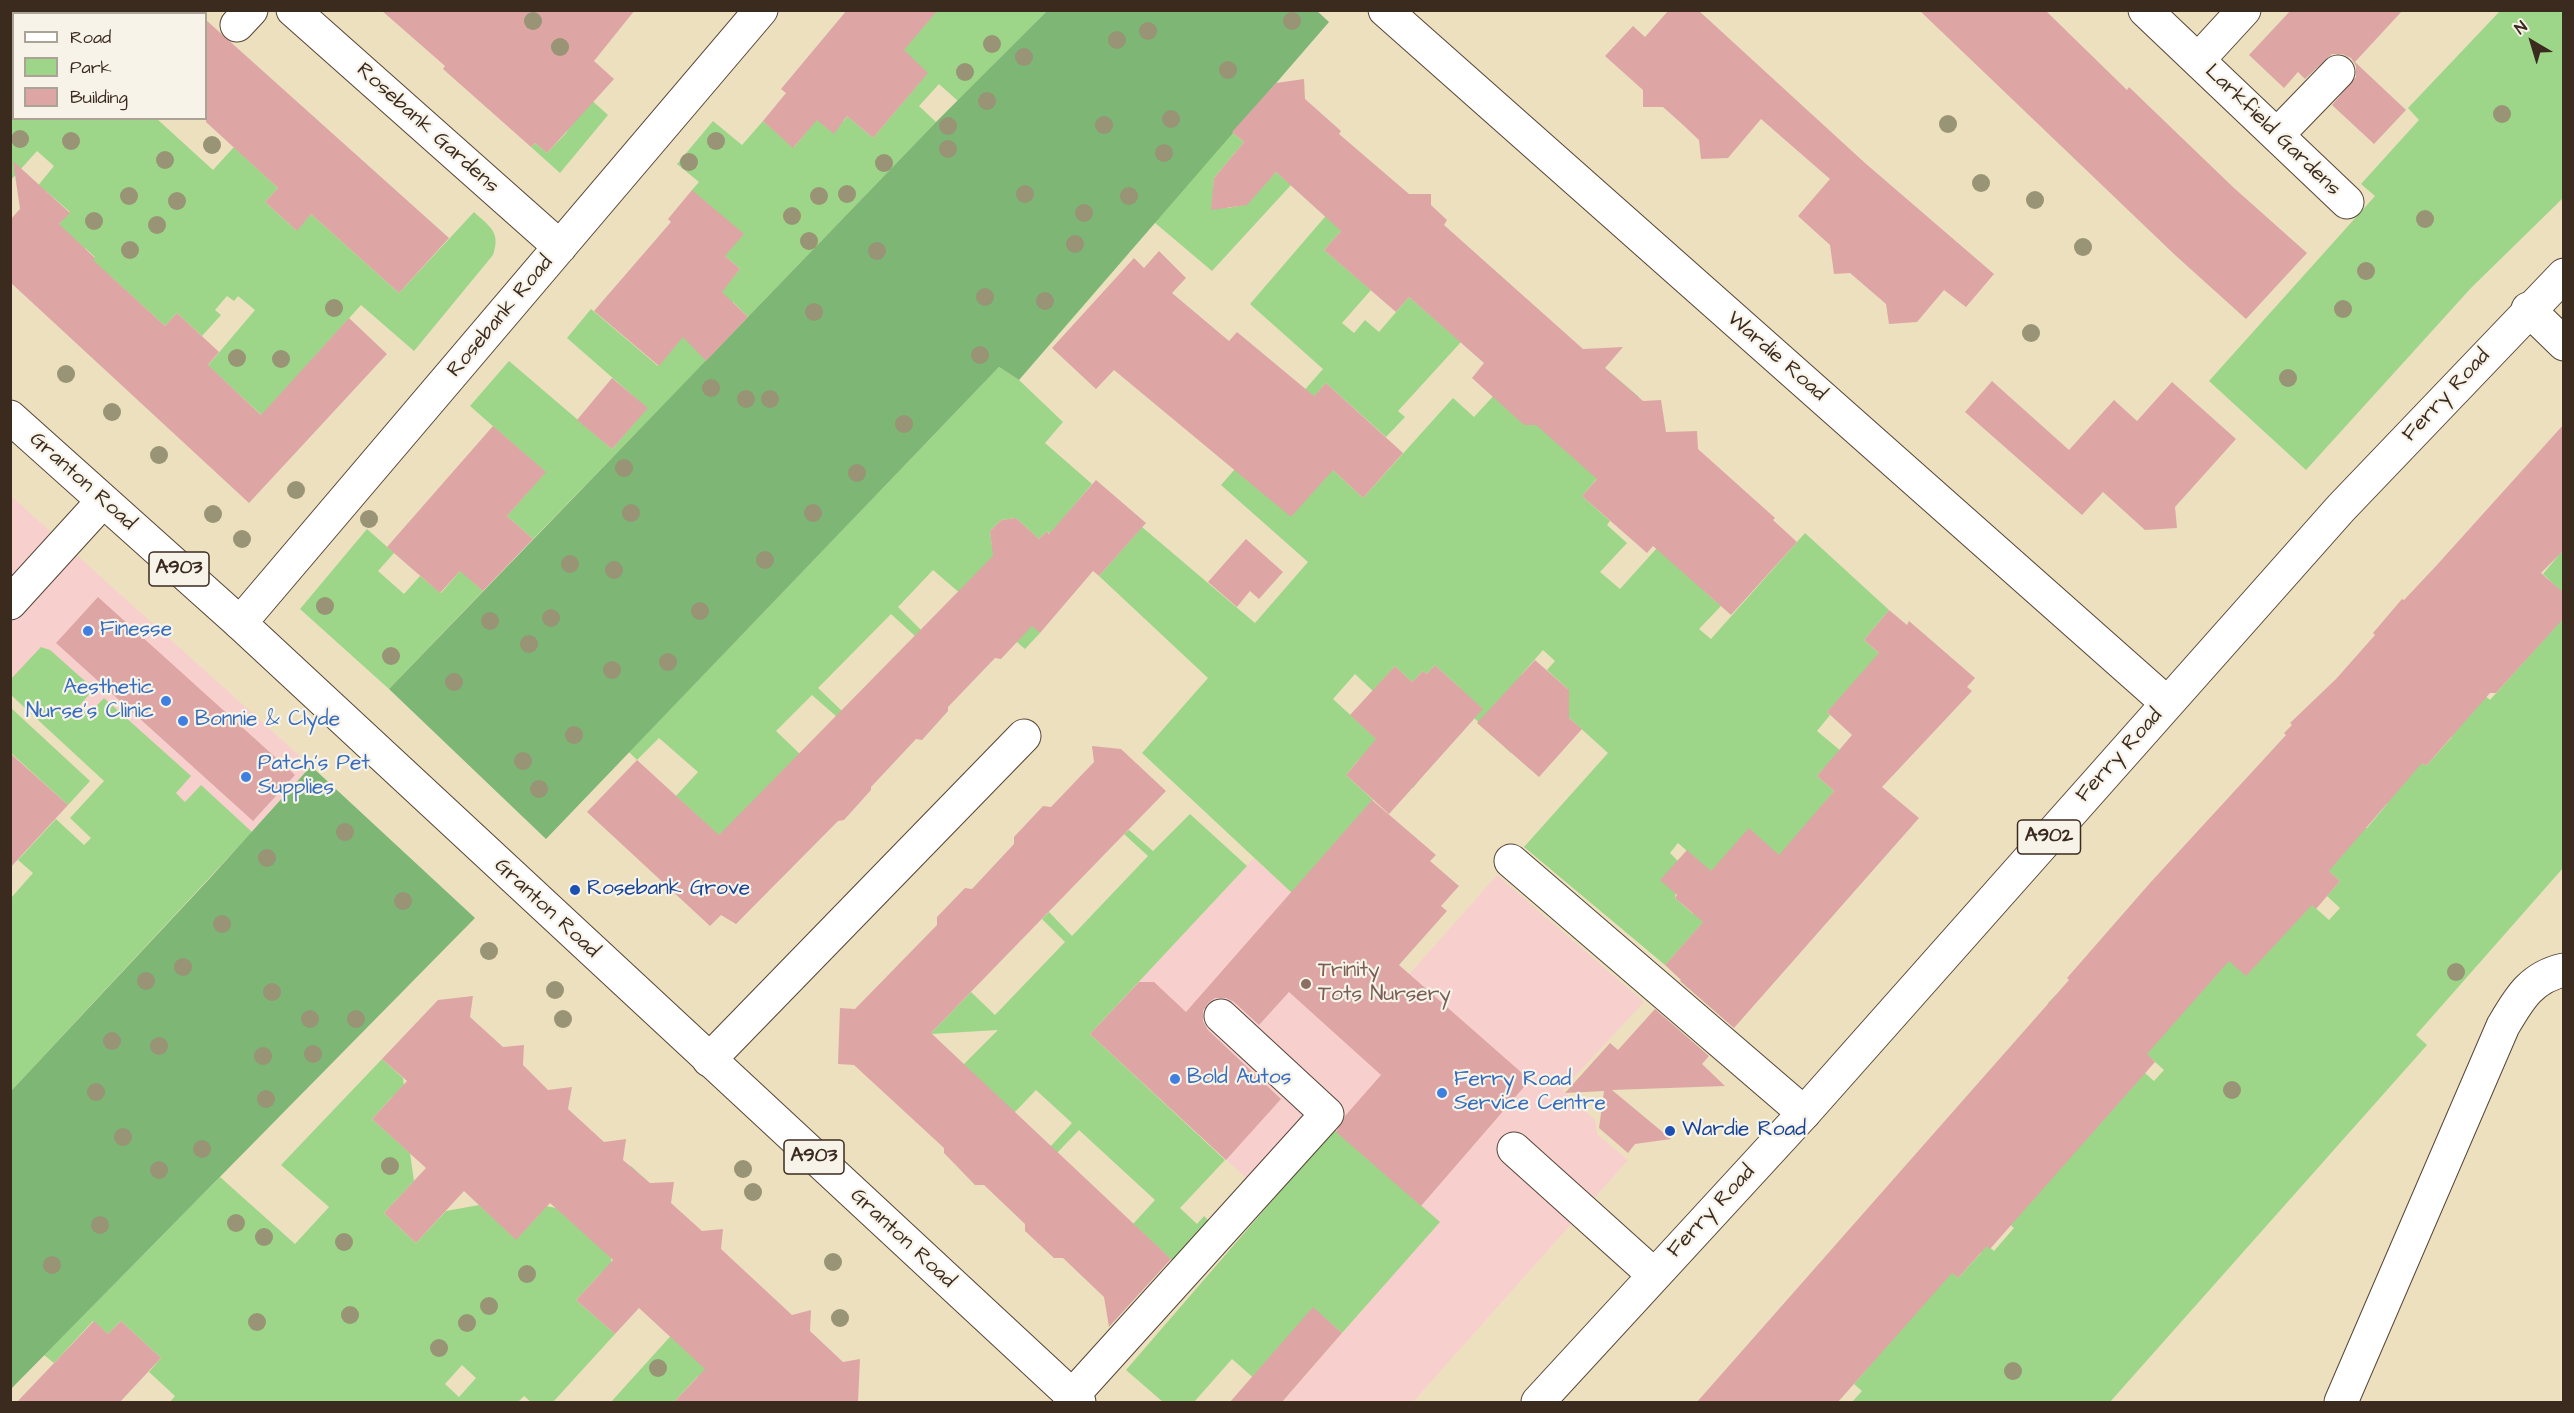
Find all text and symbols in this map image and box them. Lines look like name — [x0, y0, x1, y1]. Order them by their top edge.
legend — [12, 12, 207, 120]
north arrow — [2502, 12, 2562, 72]
text: N — [2510, 16, 2532, 40]
text: Road — [70, 25, 111, 50]
text: Park — [70, 55, 112, 80]
street label: Rosebank Gardens — [351, 58, 503, 200]
street label: Larkfield Gardens — [2199, 60, 2345, 202]
text: Building — [70, 85, 128, 110]
street label: Rosebank Road — [443, 251, 559, 383]
street label: Wardie Road — [1721, 307, 1831, 407]
street label: Ferry Road — [2398, 345, 2496, 447]
street label: Granton Road — [23, 428, 141, 536]
road number: A903 — [149, 552, 209, 586]
place label: Finesse — [100, 618, 172, 644]
marker: Finesse — [81, 624, 95, 638]
place label: Aesthetic Nurse's Clinic — [26, 676, 154, 726]
marker: Aesthetic Nurse's Clinic — [159, 694, 173, 708]
street label: Ferry Road — [2071, 704, 2169, 808]
place label: Bonnie & Clyde — [195, 708, 340, 734]
marker: Bonnie & Clyde — [176, 714, 190, 728]
place label: Patch's Pet Supplies — [258, 752, 370, 802]
marker: Patch's Pet Supplies — [239, 770, 253, 784]
road number: A902 — [2018, 820, 2080, 854]
street label: Granton Road — [488, 854, 604, 964]
place label: Rosebank Grove — [587, 877, 750, 903]
marker: Rosebank Grove — [568, 883, 582, 897]
place label: Trinity Tots Nursery — [1318, 959, 1451, 1009]
marker: Trinity Tots Nursery — [1299, 977, 1313, 991]
place label: Bold Autos — [1187, 1066, 1291, 1092]
place label: Ferry Road Service Centre — [1454, 1068, 1606, 1118]
marker: Bold Autos — [1168, 1072, 1182, 1086]
marker: Ferry Road Service Centre — [1435, 1086, 1449, 1100]
place label: Wardie Road — [1682, 1118, 1806, 1144]
marker: Wardie Road — [1663, 1124, 1677, 1138]
road number: A903 — [784, 1140, 844, 1174]
street label: Ferry Road — [1663, 1161, 1761, 1263]
street label: Granton Road — [844, 1184, 960, 1294]

